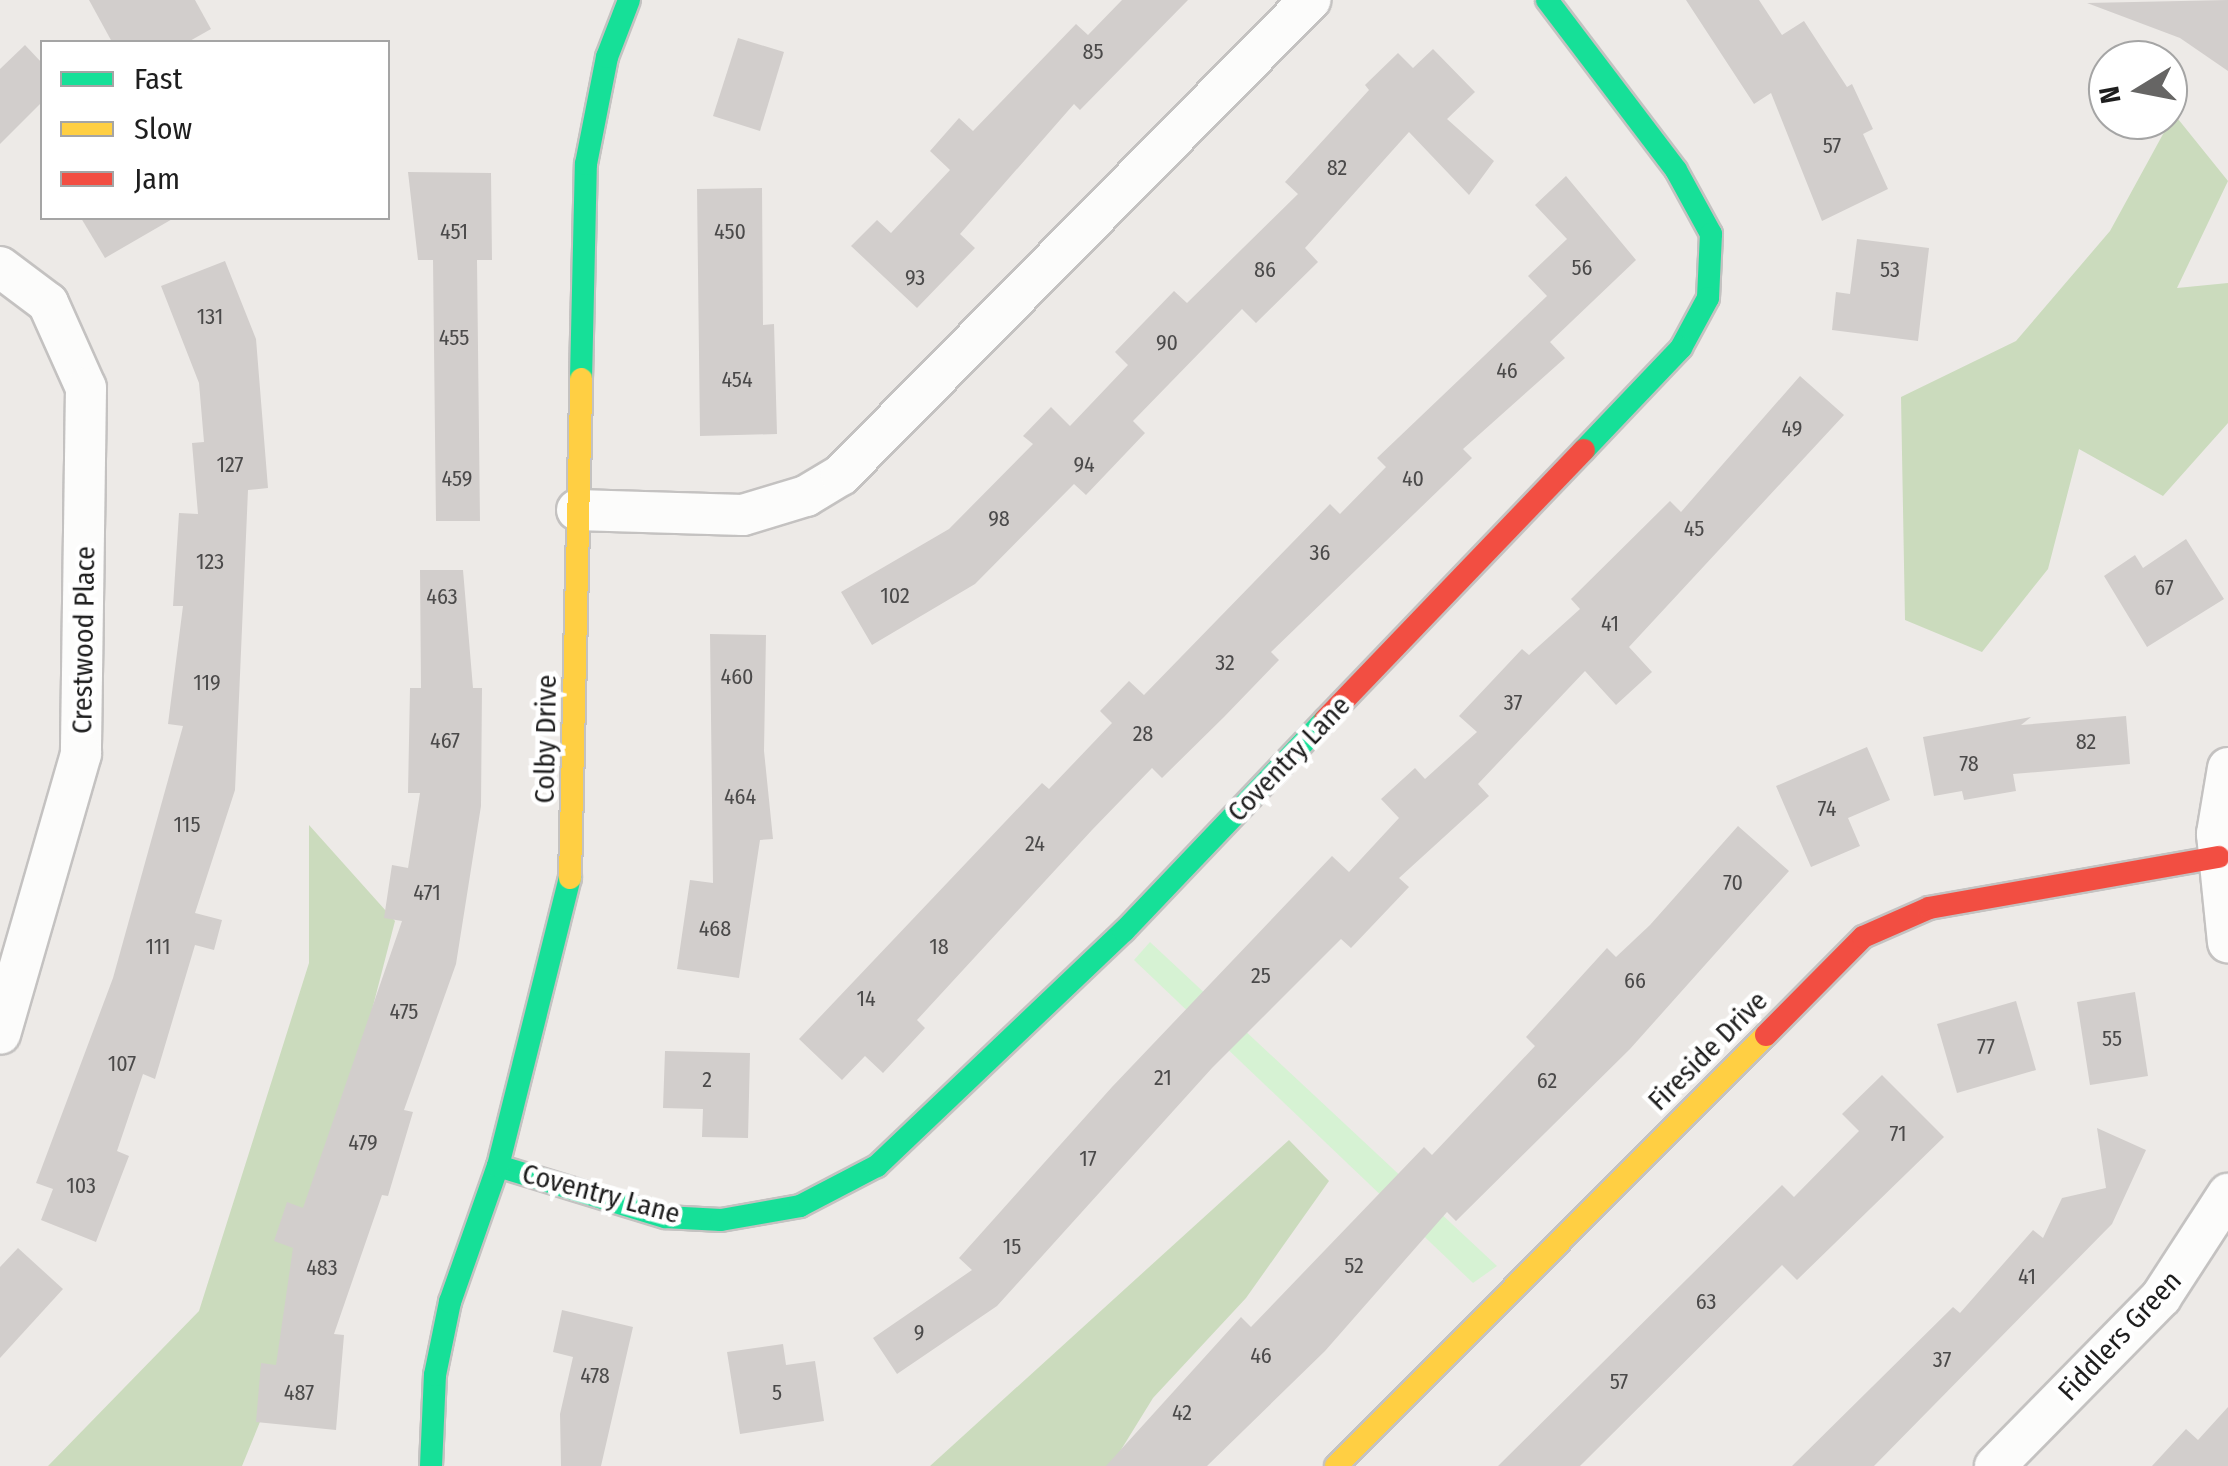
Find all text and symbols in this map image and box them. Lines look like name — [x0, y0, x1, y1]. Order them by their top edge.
house number: 85 — [1082, 39, 1104, 65]
legend — [40, 40, 390, 220]
north arrow — [2088, 40, 2188, 140]
text: Fast — [134, 61, 182, 97]
text: N — [2092, 84, 2128, 106]
text: Slow — [134, 111, 192, 147]
house number: 57 — [1823, 133, 1841, 159]
house number: 82 — [1327, 155, 1347, 181]
text: Jam — [134, 161, 180, 197]
house number: 451 — [440, 219, 468, 245]
house number: 450 — [714, 219, 746, 245]
house number: 56 — [1571, 255, 1593, 281]
house number: 86 — [1254, 257, 1276, 283]
house number: 53 — [1880, 257, 1900, 283]
house number: 93 — [905, 265, 925, 291]
house number: 131 — [197, 304, 223, 330]
house number: 455 — [439, 325, 469, 351]
house number: 90 — [1156, 330, 1178, 356]
house number: 46 — [1496, 358, 1518, 384]
house number: 454 — [721, 367, 753, 393]
house number: 49 — [1782, 416, 1802, 442]
house number: 127 — [216, 452, 244, 478]
house number: 94 — [1073, 452, 1095, 478]
house number: 459 — [442, 466, 472, 492]
house number: 40 — [1402, 466, 1424, 492]
house number: 98 — [988, 506, 1010, 532]
house number: 45 — [1684, 516, 1704, 542]
house number: 36 — [1310, 540, 1330, 566]
street label: Crestwood Place — [66, 546, 102, 734]
house number: 123 — [196, 549, 224, 575]
house number: 67 — [2154, 575, 2174, 601]
house number: 102 — [880, 583, 910, 609]
house number: 463 — [426, 584, 458, 610]
house number: 41 — [1601, 611, 1619, 637]
house number: 32 — [1215, 650, 1235, 676]
house number: 460 — [720, 664, 754, 690]
house number: 119 — [193, 670, 221, 696]
street label: Colby Drive — [528, 674, 564, 804]
street label: Coventry Lane — [1221, 689, 1357, 829]
house number: 37 — [1504, 690, 1522, 716]
house number: 28 — [1133, 721, 1153, 747]
house number: 467 — [430, 728, 460, 754]
house number: 82 — [2076, 729, 2096, 755]
house number: 78 — [1959, 751, 1979, 777]
house number: 464 — [724, 784, 756, 810]
house number: 74 — [1818, 796, 1836, 822]
house number: 115 — [174, 812, 200, 838]
house number: 24 — [1025, 831, 1045, 857]
house number: 70 — [1723, 870, 1743, 896]
house number: 471 — [413, 880, 441, 906]
house number: 468 — [699, 916, 731, 942]
house number: 111 — [145, 934, 171, 960]
house number: 18 — [929, 934, 949, 960]
house number: 25 — [1251, 963, 1271, 989]
house number: 66 — [1624, 968, 1646, 994]
street label: Fireside Drive — [1641, 984, 1775, 1118]
house number: 14 — [856, 986, 876, 1012]
house number: 475 — [390, 999, 418, 1025]
house number: 55 — [2102, 1026, 2122, 1052]
house number: 77 — [1977, 1034, 1995, 1060]
house number: 107 — [108, 1051, 136, 1077]
house number: 21 — [1154, 1065, 1172, 1091]
house number: 2 — [702, 1067, 712, 1093]
house number: 62 — [1537, 1068, 1557, 1094]
house number: 71 — [1889, 1121, 1907, 1147]
house number: 479 — [348, 1130, 378, 1156]
house number: 17 — [1079, 1146, 1097, 1172]
street label: Coventry Lane — [519, 1157, 683, 1231]
house number: 103 — [66, 1173, 96, 1199]
house number: 15 — [1003, 1234, 1021, 1260]
house number: 52 — [1344, 1253, 1364, 1279]
house number: 483 — [306, 1255, 338, 1281]
house number: 41 — [2018, 1264, 2036, 1290]
street label: Fiddlers Green — [2051, 1264, 2189, 1408]
house number: 63 — [1696, 1289, 1716, 1315]
house number: 9 — [914, 1320, 924, 1346]
house number: 46 — [1250, 1343, 1272, 1369]
house number: 37 — [1933, 1347, 1951, 1373]
house number: 478 — [580, 1363, 610, 1389]
house number: 57 — [1610, 1369, 1628, 1395]
house number: 487 — [284, 1380, 314, 1406]
house number: 5 — [772, 1380, 782, 1406]
house number: 42 — [1172, 1400, 1192, 1426]

